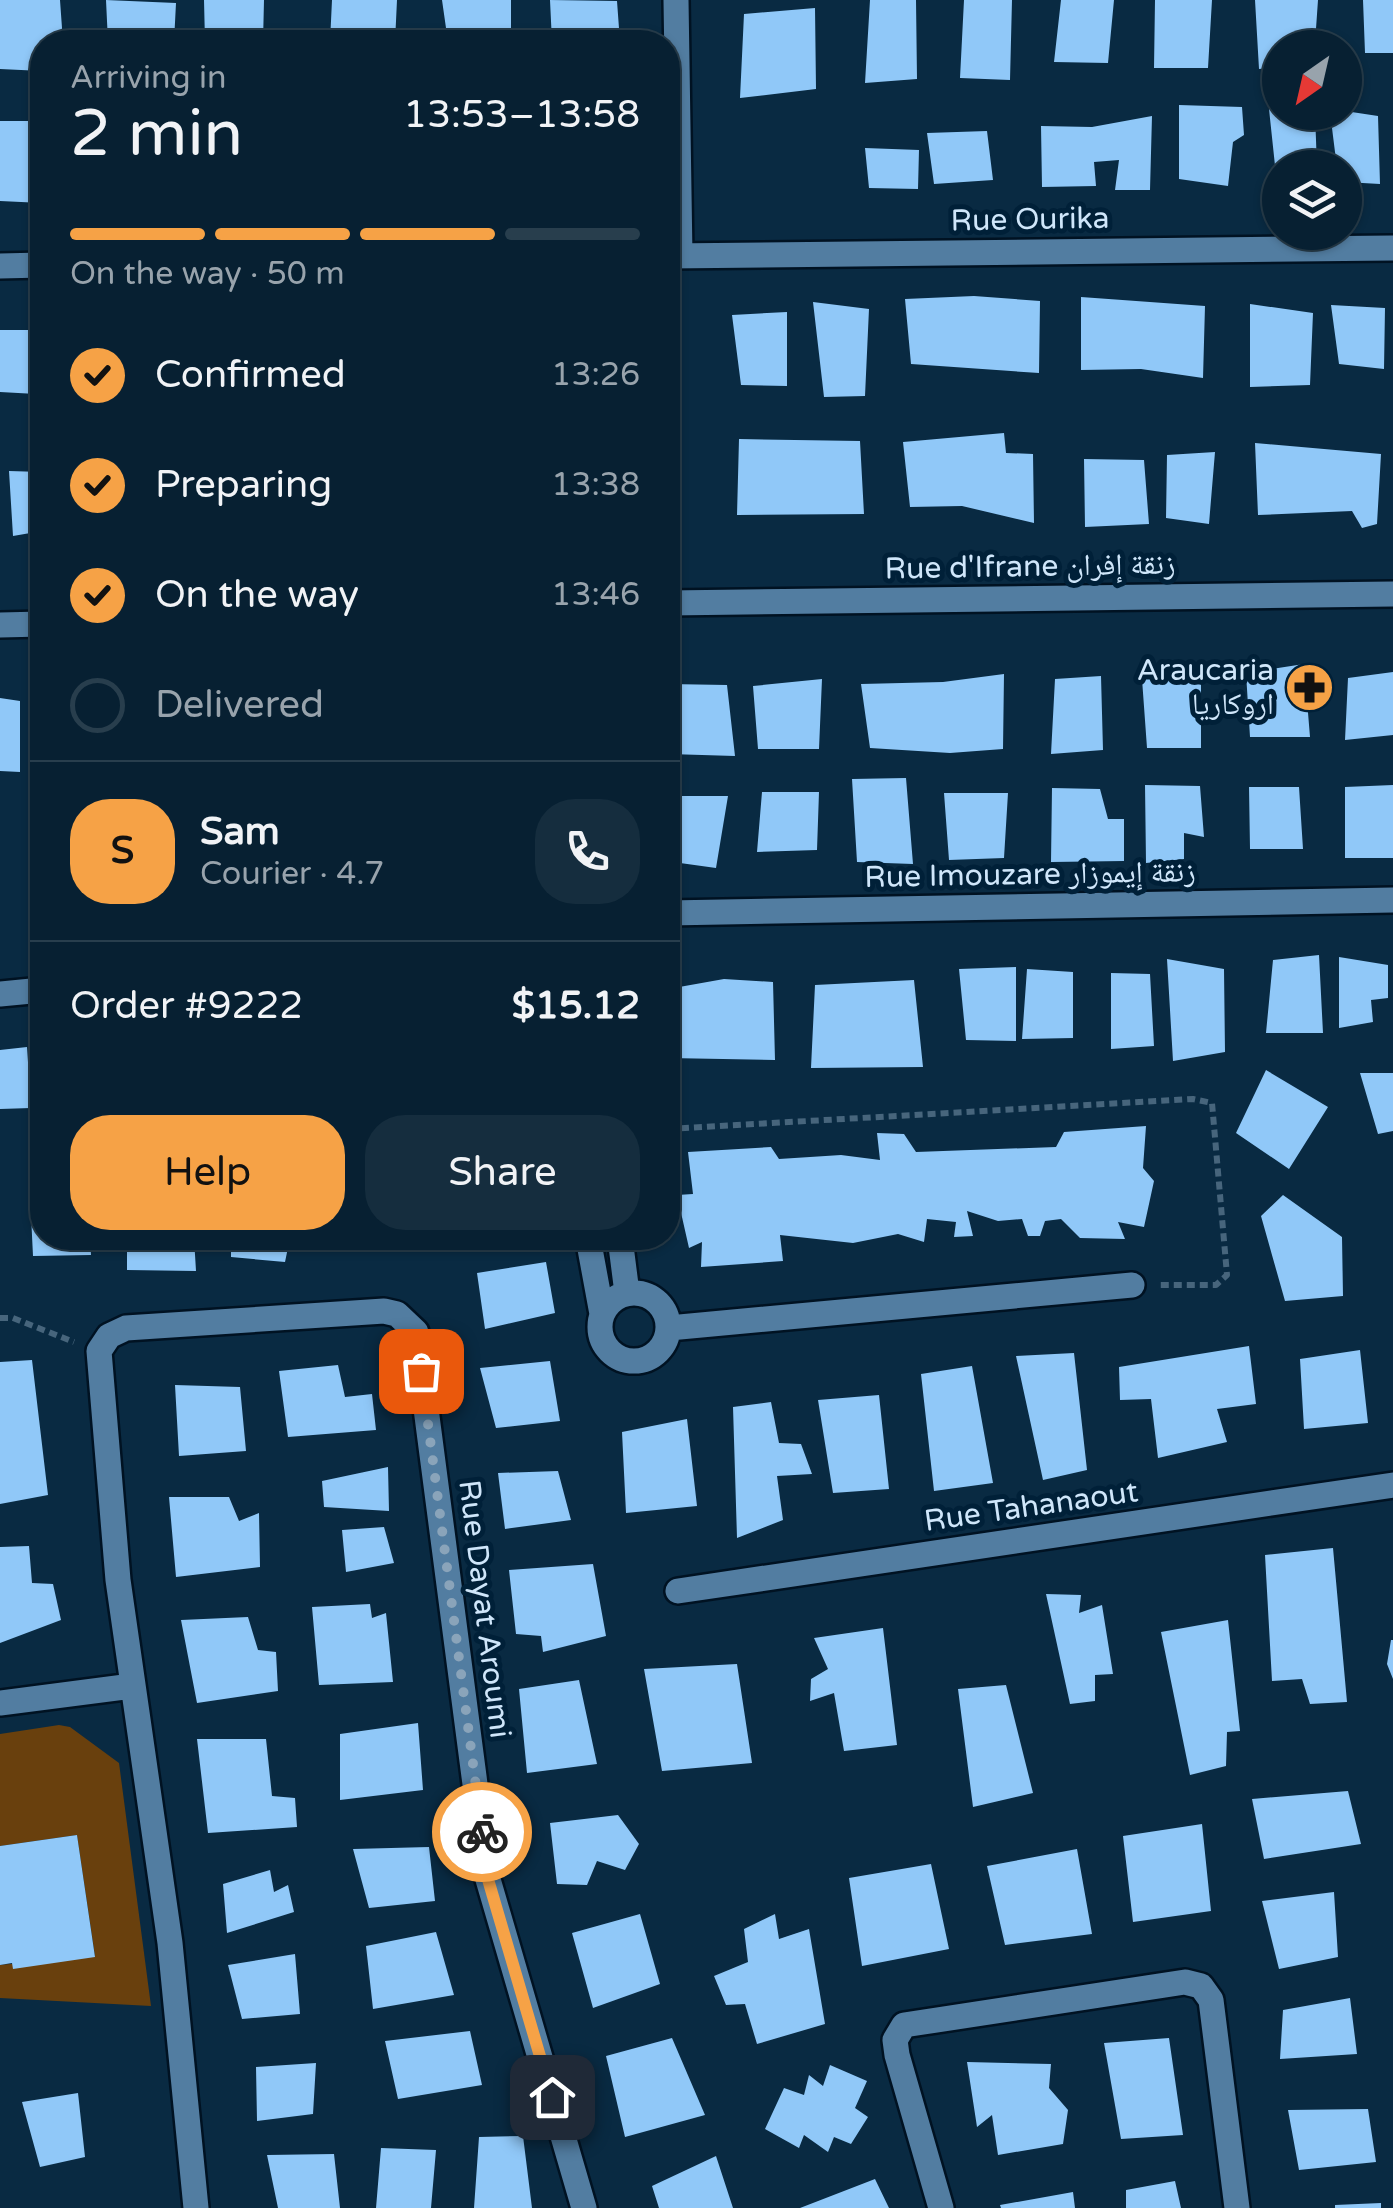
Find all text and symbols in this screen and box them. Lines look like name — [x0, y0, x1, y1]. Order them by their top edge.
north arrow — [1262, 30, 1362, 130]
map controls — [1262, 30, 1362, 250]
text: Arriving in — [70, 59, 227, 97]
text: 13:53–13:58 — [403, 92, 640, 138]
text: 2 min — [70, 95, 243, 174]
button: layers — [1262, 150, 1362, 250]
street label: Rue Ourika — [950, 200, 1110, 239]
text: On the way · 50 m — [70, 255, 345, 293]
icon: check — [70, 348, 125, 403]
text: Confirmed — [155, 352, 346, 398]
text: 13:26 — [551, 356, 640, 394]
icon: check — [70, 458, 125, 513]
text: Preparing — [155, 462, 332, 508]
text: 13:38 — [551, 466, 640, 504]
street label: Rue d'Ifrane زنقة إفران — [884, 545, 1176, 588]
icon: check — [70, 568, 125, 623]
text: On the way — [155, 572, 359, 618]
text: 13:46 — [551, 576, 640, 614]
place label: Araucaria اروكاريا — [1137, 652, 1274, 723]
pharmacy icon: Araucaria اروكاريا — [1283, 661, 1335, 713]
text: Delivered — [155, 682, 324, 728]
button: phone — [535, 799, 640, 904]
text: Sam — [200, 809, 280, 855]
text: S — [111, 828, 134, 874]
street label: Rue Imouzare زنقة إيموزار — [864, 853, 1196, 896]
text: Courier · 4.7 — [200, 855, 384, 893]
text: Order #9222 — [70, 983, 303, 1029]
text: $15.12 — [512, 983, 640, 1029]
button: Help — [70, 1115, 345, 1230]
button: Share — [365, 1115, 640, 1230]
pin — [379, 1329, 464, 1414]
icon: bag — [394, 1344, 449, 1399]
street label: Rue Tahanaout — [922, 1473, 1140, 1540]
street label: Rue Dayat Aroumi — [450, 1478, 519, 1740]
courier — [432, 1782, 532, 1882]
icon: bike — [455, 1805, 510, 1860]
pin — [510, 2055, 595, 2140]
icon: home — [525, 2070, 580, 2125]

